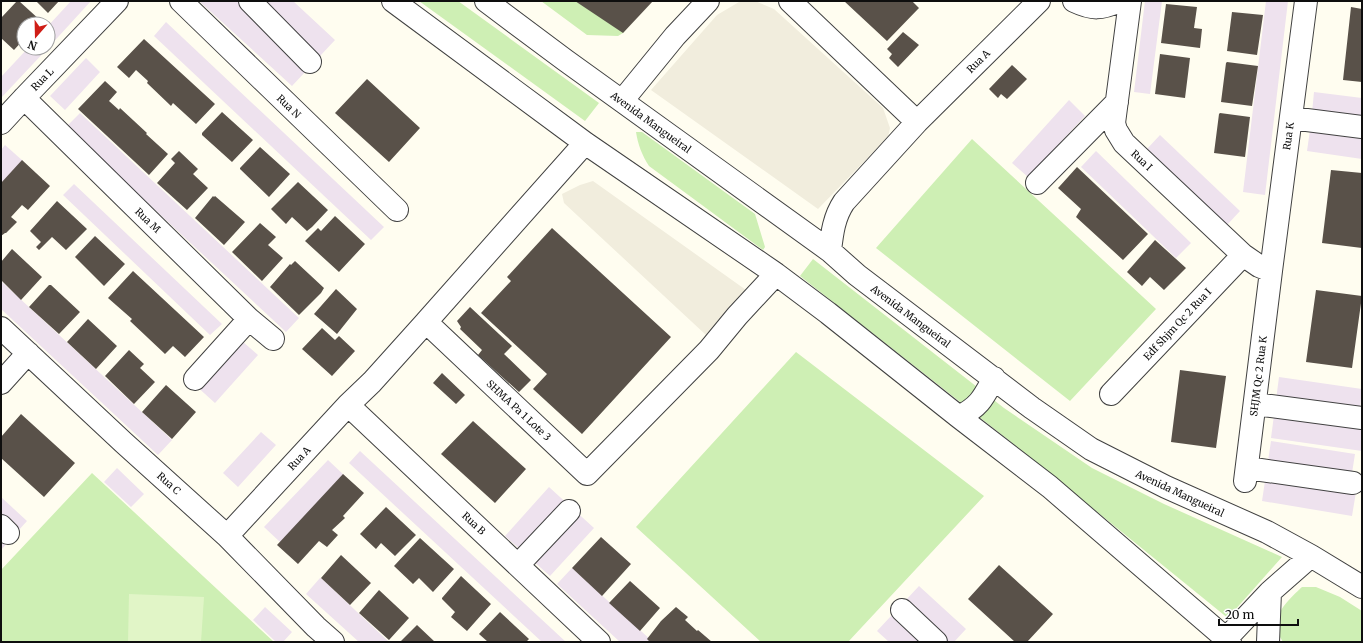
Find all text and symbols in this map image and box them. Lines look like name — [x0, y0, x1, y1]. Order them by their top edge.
north arrow — [16, 16, 56, 56]
text: N — [26, 37, 39, 53]
street label: Rua A — [964, 46, 993, 76]
street label: Rua L — [28, 65, 57, 94]
street label: Avenida Mangueiral — [607, 88, 694, 156]
street label: Rua N — [274, 92, 304, 121]
street label: Rua K — [1280, 120, 1297, 151]
street label: Rua I — [1128, 147, 1155, 174]
street label: Rua M — [132, 205, 163, 236]
street label: Avenida Mangueiral — [868, 282, 953, 351]
street label: Edf Shjm Qc 2 Rua I — [1141, 285, 1214, 363]
street label: SHJM Qc 2 Rua K — [1247, 334, 1270, 417]
street label: SHMA Pa 1 Lote 3 — [484, 377, 554, 444]
street label: Rua A — [285, 443, 314, 473]
street label: Avenida Mangueiral — [1132, 467, 1226, 520]
street label: Rua C — [154, 469, 184, 498]
street label: Rua B — [459, 509, 488, 538]
scale bar — [1219, 601, 1298, 627]
text: 20 m — [1225, 607, 1254, 622]

